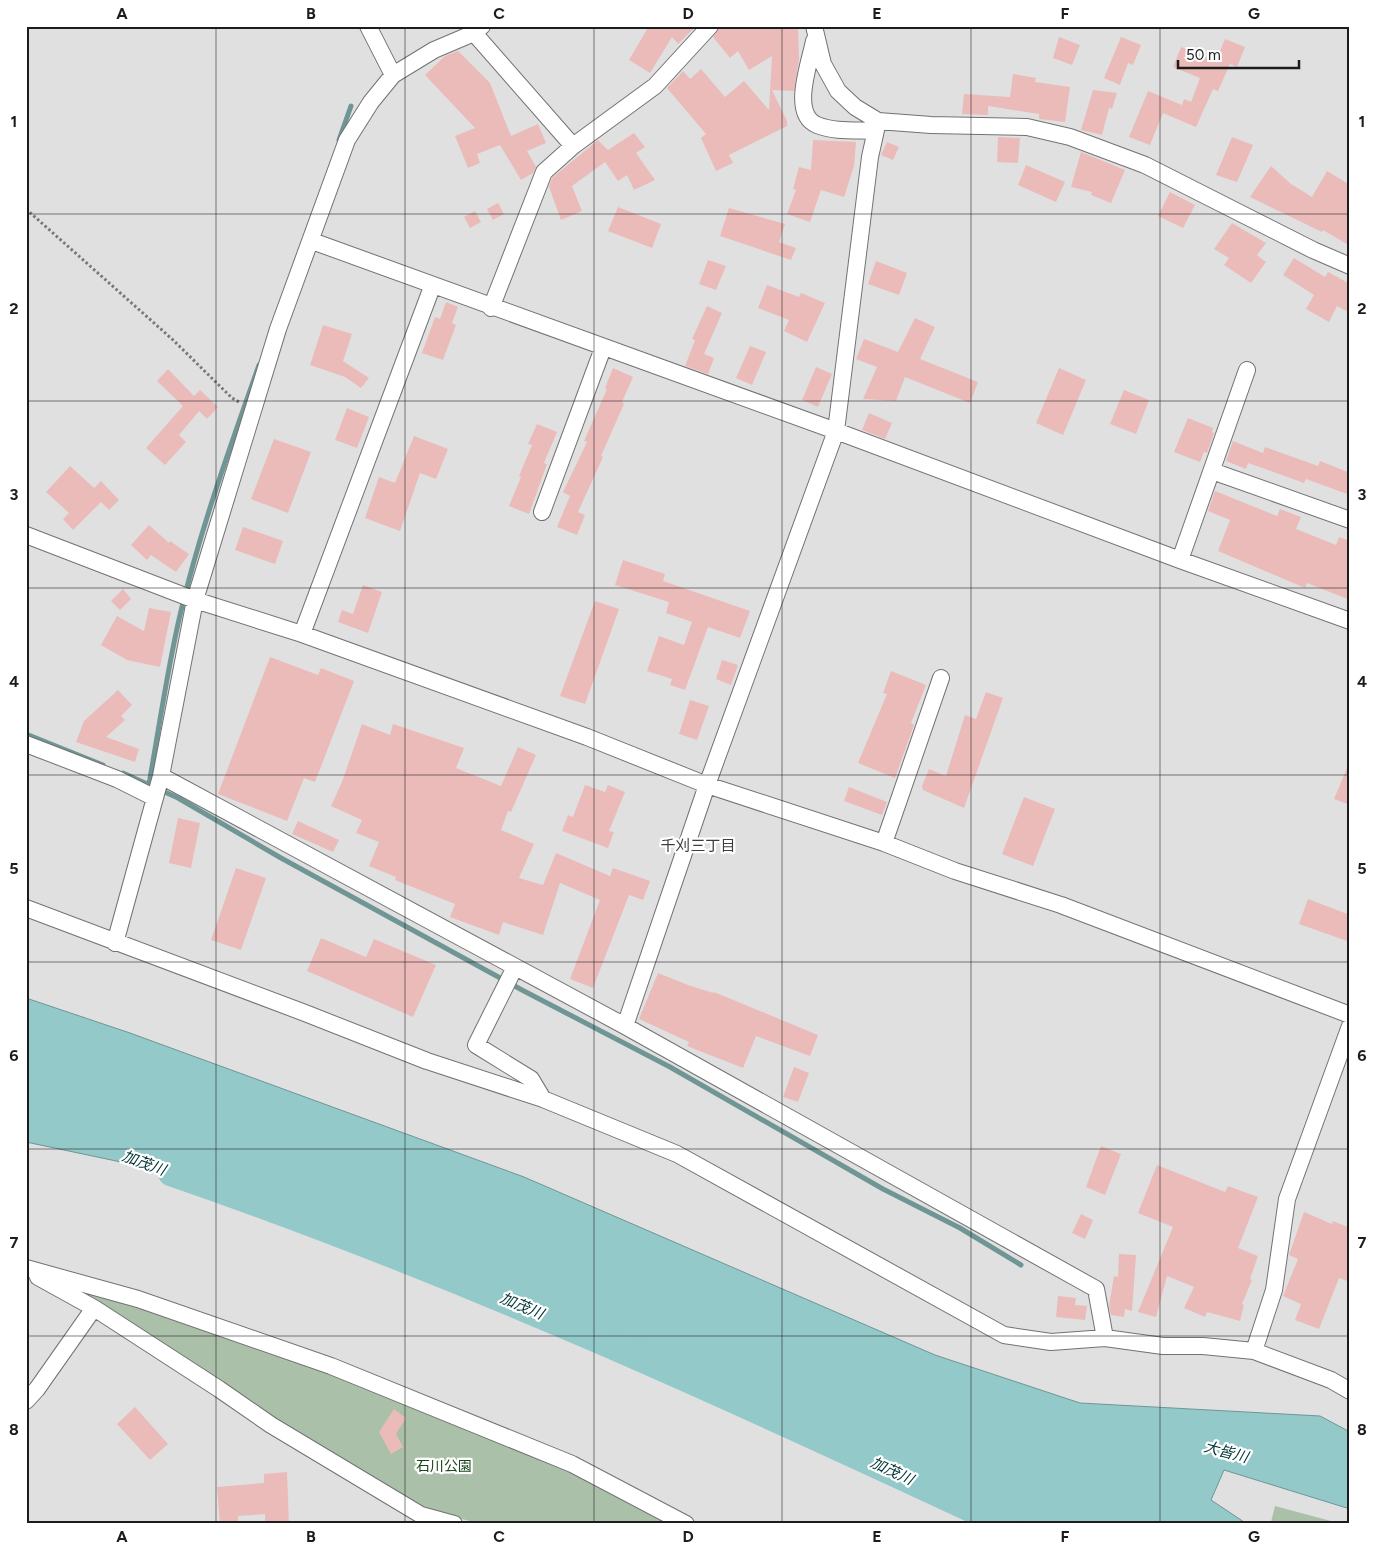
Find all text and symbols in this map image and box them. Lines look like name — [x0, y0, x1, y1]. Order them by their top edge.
text: A — [116, 4, 128, 23]
text: B — [306, 4, 316, 23]
text: C — [493, 4, 505, 23]
text: D — [682, 4, 694, 23]
text: E — [872, 4, 882, 23]
text: F — [1061, 4, 1070, 23]
text: G — [1248, 4, 1260, 23]
scale bar — [1178, 38, 1300, 70]
text: 50 m — [1186, 46, 1221, 64]
text: 1 — [11, 112, 17, 131]
text: 1 — [1359, 112, 1365, 131]
text: 2 — [9, 299, 19, 318]
text: 2 — [1357, 299, 1367, 318]
text: 3 — [10, 485, 19, 504]
text: 3 — [1358, 485, 1367, 504]
text: 4 — [9, 672, 19, 691]
text: 4 — [1357, 672, 1367, 691]
district label: 千刈三丁目 — [660, 837, 736, 855]
text: 5 — [9, 859, 19, 878]
text: 5 — [1357, 859, 1367, 878]
text: 6 — [9, 1046, 19, 1065]
text: 6 — [1357, 1046, 1367, 1065]
water label: 加茂川 — [120, 1147, 170, 1180]
text: 7 — [10, 1233, 19, 1252]
text: 7 — [1358, 1233, 1367, 1252]
water label: 加茂川 — [498, 1289, 548, 1324]
text: 8 — [9, 1420, 19, 1439]
text: 8 — [1357, 1420, 1367, 1439]
water label: 大皆川 — [1202, 1437, 1252, 1467]
water label: 加茂川 — [868, 1453, 918, 1490]
park label: 石川公園 — [416, 1458, 472, 1475]
text: A — [116, 1527, 128, 1546]
text: B — [306, 1527, 316, 1546]
text: C — [493, 1527, 505, 1546]
text: D — [682, 1527, 694, 1546]
text: E — [872, 1527, 882, 1546]
text: F — [1061, 1527, 1070, 1546]
text: G — [1248, 1527, 1260, 1546]

